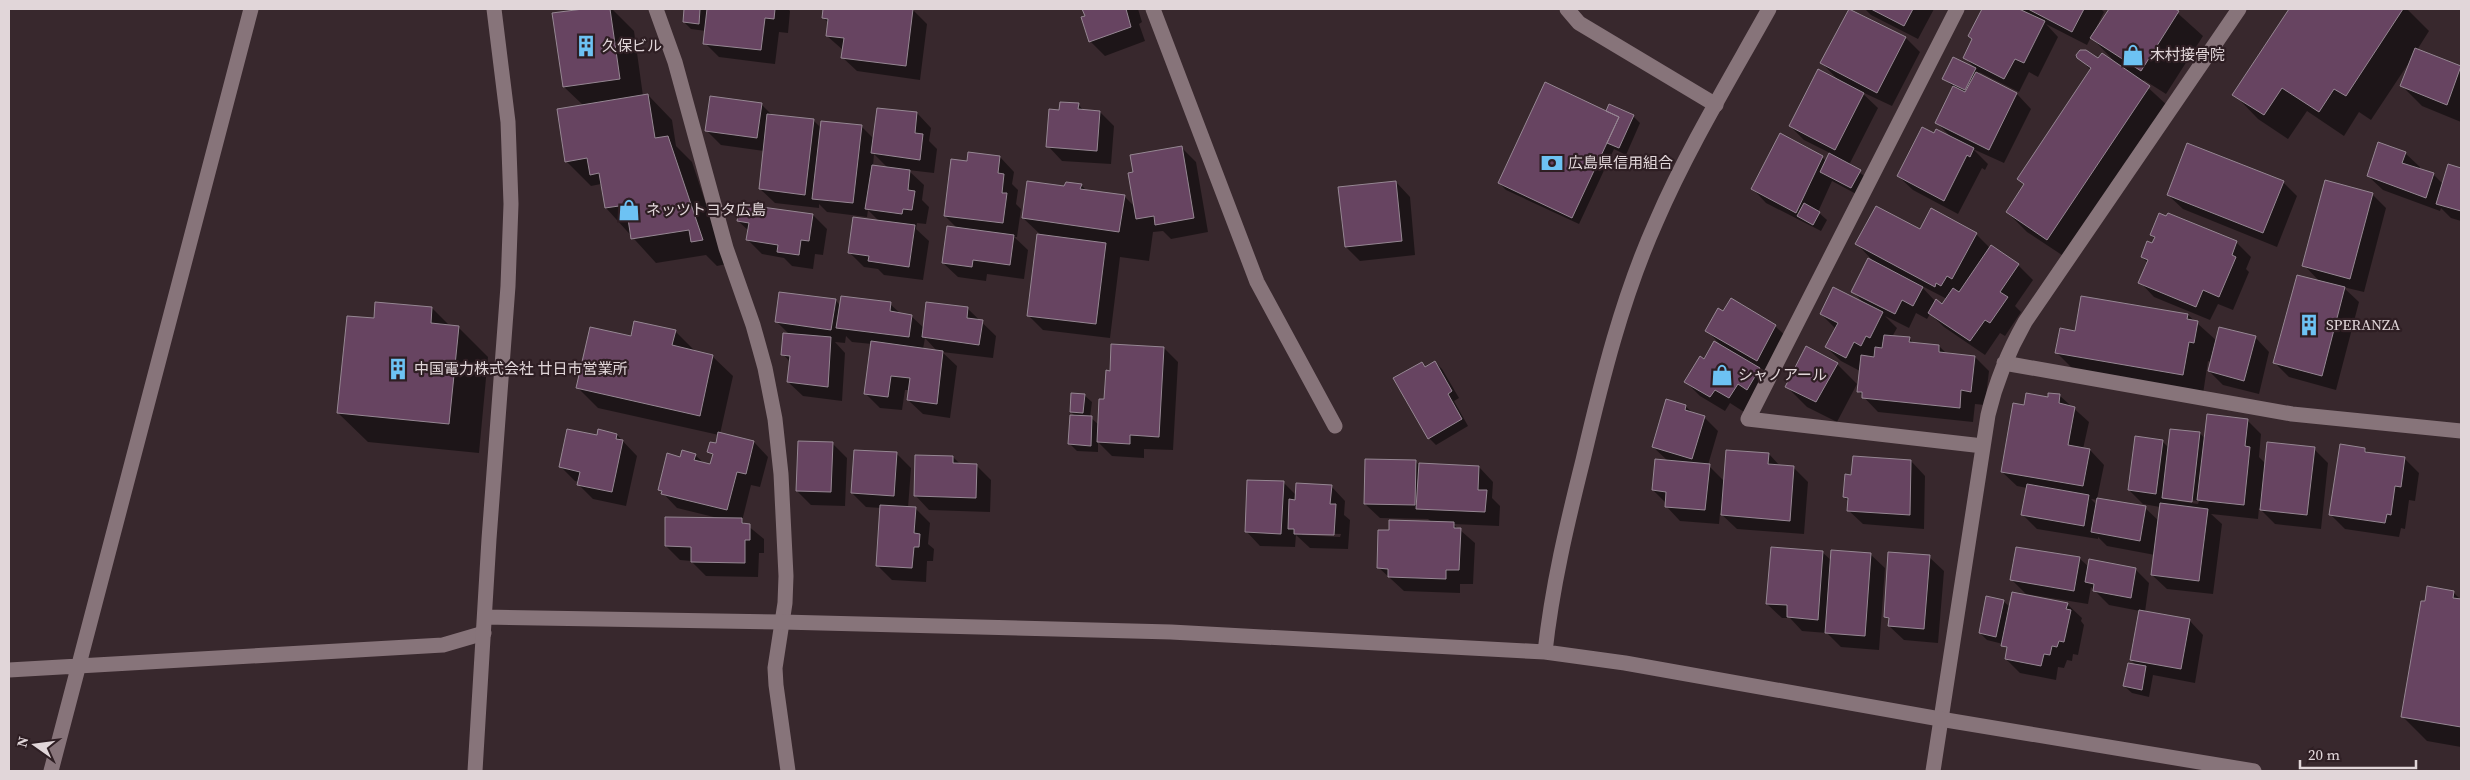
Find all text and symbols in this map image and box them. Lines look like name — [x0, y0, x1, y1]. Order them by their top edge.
building icon: 久保ビル — [573, 33, 599, 59]
place label: 久保ビル — [602, 35, 662, 56]
shop icon: 木村接骨院 — [2120, 42, 2146, 68]
place label: 木村接骨院 — [2150, 44, 2225, 65]
bank icon: 広島県信用組合 — [1539, 150, 1565, 176]
place label: 広島県信用組合 — [1568, 152, 1673, 173]
shop icon: ネッツトヨタ広島 — [616, 197, 642, 223]
place label: ネッツトヨタ広島 — [646, 199, 766, 220]
building icon: SPERANZA — [2296, 312, 2322, 338]
place label: SPERANZA — [2326, 314, 2400, 335]
building icon: 中国電力株式会社 廿日市営業所 — [385, 356, 411, 382]
place label: 中国電力株式会社 廿日市営業所 — [414, 358, 628, 379]
shop icon: シャノアール — [1709, 362, 1735, 388]
place label: シャノアール — [1738, 364, 1827, 385]
north arrow — [10, 720, 60, 770]
text: N — [11, 734, 33, 749]
scale bar — [2300, 738, 2416, 770]
text: 20 m — [2308, 744, 2340, 765]

